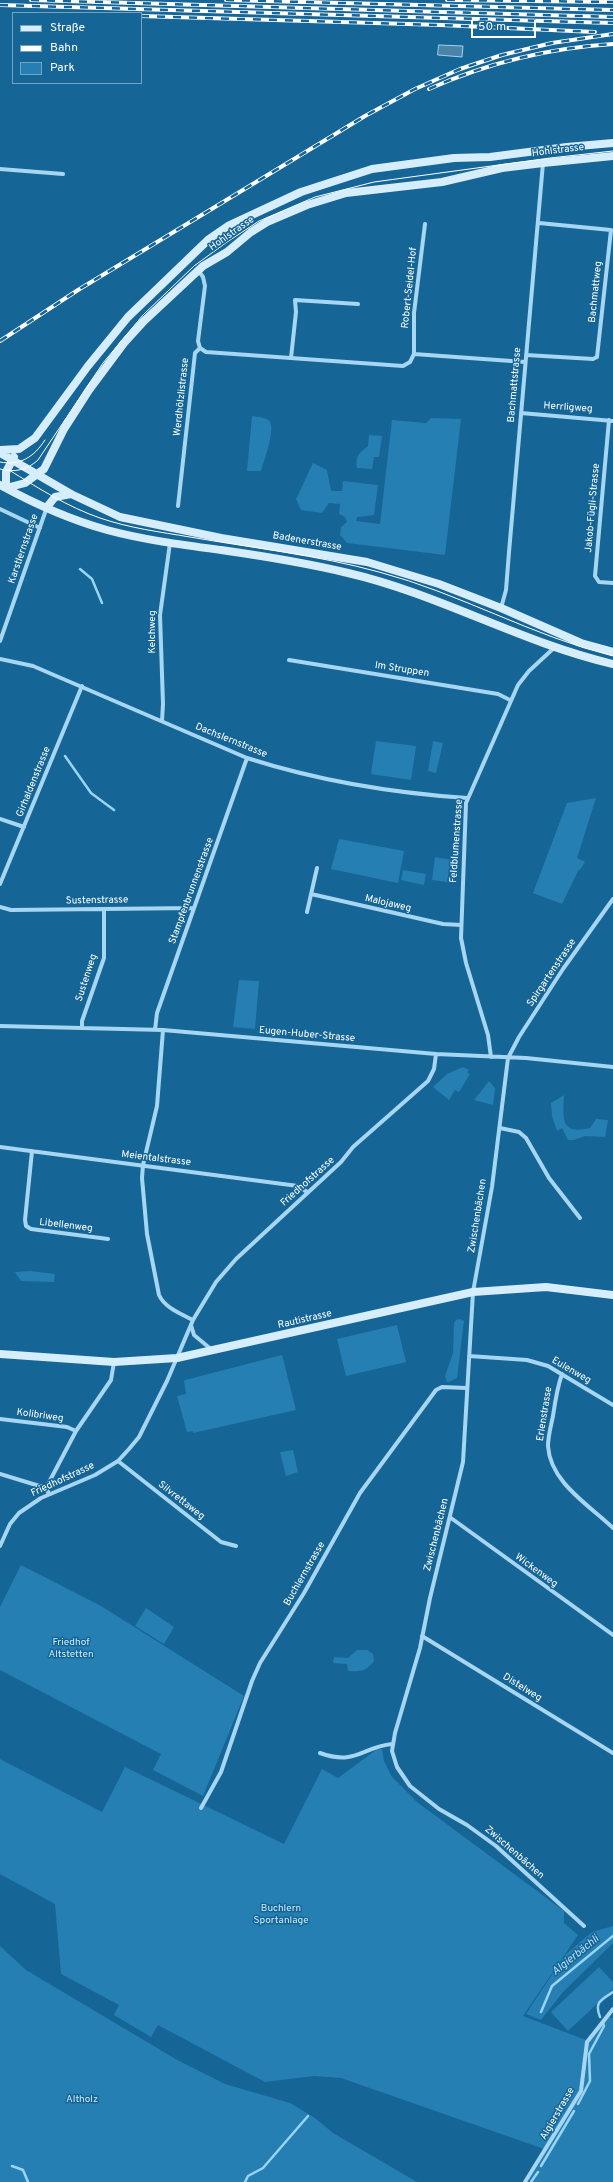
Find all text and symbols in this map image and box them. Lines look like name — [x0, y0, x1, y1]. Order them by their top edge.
legend — [12, 12, 142, 84]
scale bar — [473, 12, 538, 38]
text: 50 m — [478, 19, 506, 35]
text: Straße — [50, 20, 85, 36]
text: Bahn — [50, 40, 78, 56]
text: Park — [50, 60, 75, 76]
street label: Hohlstrasse — [531, 142, 585, 160]
street label: Hohlstrasse — [207, 214, 257, 254]
street label: Robert-Seidel-Hof — [400, 247, 420, 329]
street label: Bachmattweg — [587, 261, 605, 323]
street label: Bachmattstrasse — [506, 347, 524, 423]
street label: Werdhölzlistrasse — [172, 357, 192, 437]
street label: Herrligweg — [543, 400, 593, 416]
street label: Jakob-Fügli-Strasse — [583, 463, 603, 553]
street label: Karstlernstrasse — [6, 513, 42, 585]
street label: Badenerstrasse — [272, 530, 342, 554]
street label: Kelchweg — [147, 610, 159, 654]
street label: Im Struppen — [374, 660, 430, 680]
street label: Dachslernstrasse — [193, 721, 269, 761]
street label: Girhaldenstrasse — [14, 745, 54, 819]
street label: Feldblumenstrasse — [448, 799, 466, 883]
street label: Stampfenbrunnenstrasse — [167, 836, 217, 946]
street label: Malojaweg — [364, 893, 412, 915]
street label: Sustenstrasse — [66, 894, 128, 908]
street label: Spirgartenstrasse — [525, 937, 579, 1009]
street label: Sustenweg — [74, 953, 100, 1003]
street label: Eugen-Huber-Strasse — [258, 1025, 356, 1045]
street label: Meientalstrasse — [120, 1149, 192, 1169]
street label: Friedhofstrasse — [279, 1155, 337, 1209]
street label: Zwischenbächen — [466, 1178, 490, 1254]
street label: Libellenweg — [39, 1217, 93, 1235]
street label: Rautistrasse — [277, 1308, 333, 1332]
street label: Eulenweg — [549, 1355, 593, 1387]
street label: Erlenstrasse — [535, 1386, 555, 1442]
street label: Kolibriweg — [16, 1407, 64, 1425]
street label: Friedhofstrasse — [29, 1460, 97, 1500]
street label: Silvrettaweg — [155, 1479, 207, 1523]
street label: Zwischenbächen — [422, 1497, 452, 1573]
street label: Buchlernstrasse — [282, 1540, 328, 1608]
street label: Wickenweg — [512, 1551, 560, 1591]
park label: Friedhof Altstetten — [48, 1637, 94, 1660]
street label: Distelweg — [500, 1671, 544, 1705]
street label: Zwischenbächen — [482, 1824, 546, 1882]
park label: Buchlern Sportanlage — [253, 1903, 309, 1926]
water label: Algierbächli — [550, 1933, 602, 1979]
street label: Algierstrasse — [538, 2086, 578, 2142]
park label: Altholz — [66, 2094, 98, 2106]

